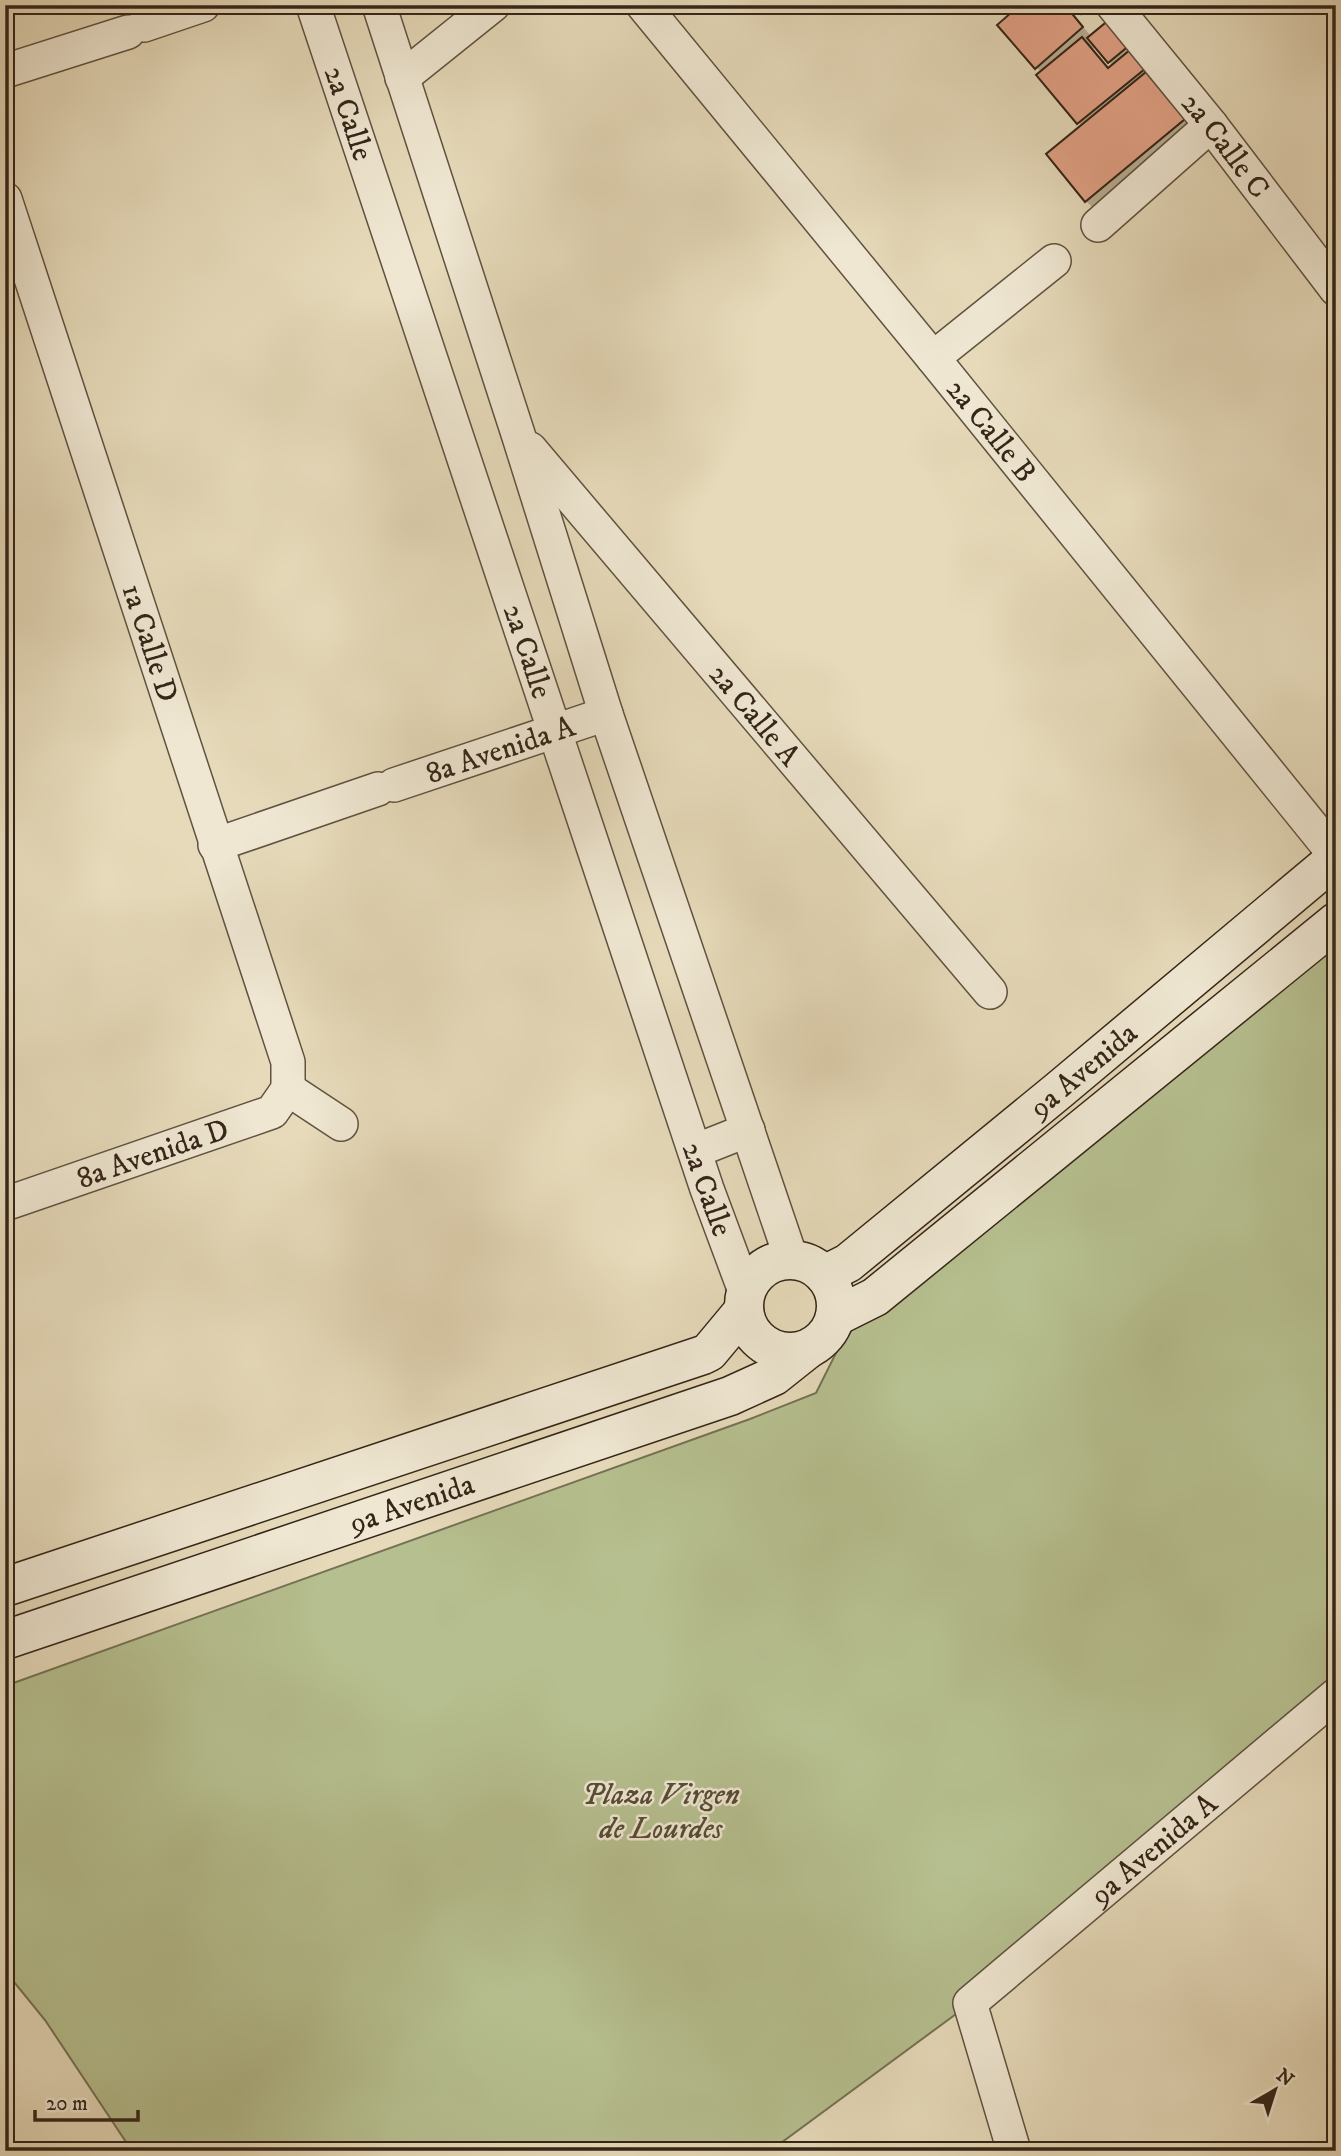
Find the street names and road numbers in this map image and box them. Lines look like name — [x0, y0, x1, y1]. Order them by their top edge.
street label: 2a Calle — [315, 62, 380, 166]
street label: 2a Calle C — [1172, 86, 1277, 206]
street label: 2a Calle B — [938, 372, 1043, 491]
street label: 1a Calle D — [112, 579, 186, 707]
street label: 2a Calle — [494, 600, 559, 703]
street label: 2a Calle A — [700, 657, 808, 775]
street label: 8a Avenida A — [421, 708, 581, 793]
street label: 9a Avenida — [1021, 1015, 1146, 1128]
street label: 8a Avenida D — [72, 1111, 234, 1198]
street label: 2a Calle — [673, 1138, 740, 1242]
street label: 9a Avenida — [343, 1466, 480, 1543]
street label: 9a Avenida A — [1082, 1785, 1226, 1915]

